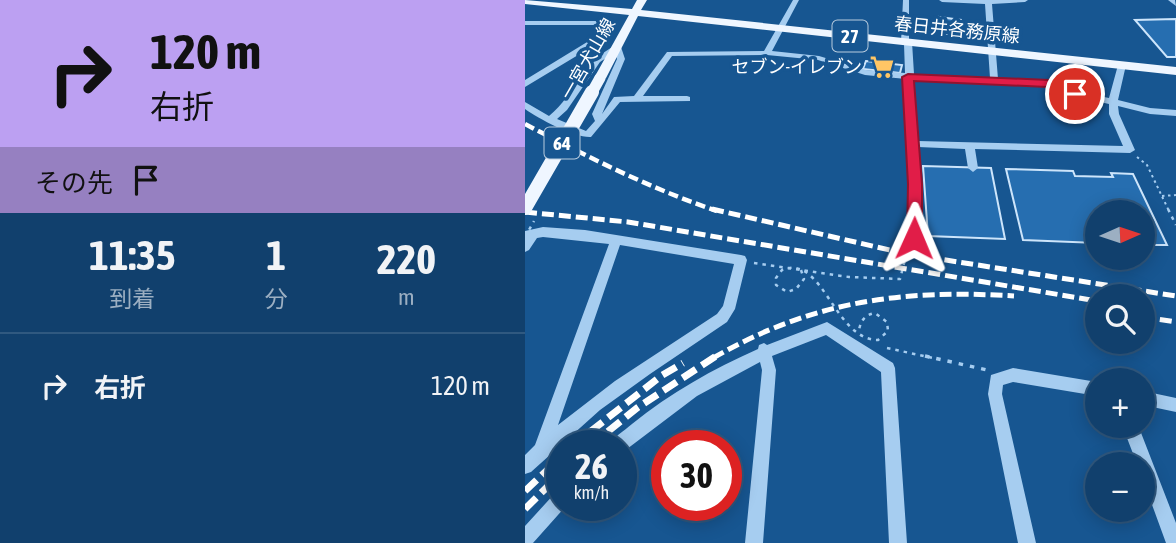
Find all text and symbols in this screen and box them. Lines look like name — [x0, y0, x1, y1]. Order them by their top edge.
street label: 春日井各務原線 — [893, 12, 1021, 47]
street label: 一宮犬山線 — [556, 15, 619, 103]
road number: 27 — [833, 20, 867, 52]
text: 120 m — [150, 23, 261, 79]
icon: right — [35, 28, 126, 119]
supermarket icon: セブン-イレブン — [868, 53, 896, 81]
place label: セブン-イレブン — [732, 56, 862, 77]
pin — [1045, 64, 1105, 124]
icon: arrive — [1056, 75, 1094, 113]
text: 右折 — [150, 88, 214, 125]
road number: 64 — [545, 127, 579, 158]
icon: arrive — [127, 161, 165, 199]
text: その先 — [35, 168, 113, 198]
north arrow — [1085, 200, 1155, 270]
map controls — [1085, 200, 1155, 522]
position arrow — [877, 201, 951, 275]
text: 11:35 — [89, 231, 176, 279]
text: 1 — [266, 231, 286, 279]
text: 220 — [377, 235, 436, 283]
text: m — [398, 284, 415, 310]
button: search — [1085, 284, 1155, 354]
text: 到着 — [109, 286, 155, 312]
text: 分 — [265, 286, 288, 312]
icon: right — [35, 367, 73, 405]
button: + — [1085, 368, 1155, 438]
text: 120 m — [431, 371, 490, 401]
text: 右折 — [94, 373, 146, 403]
speed limit sign: 30 — [651, 430, 742, 521]
text: 26 — [575, 446, 608, 486]
button: − — [1085, 452, 1155, 522]
text: km/h — [574, 482, 609, 503]

